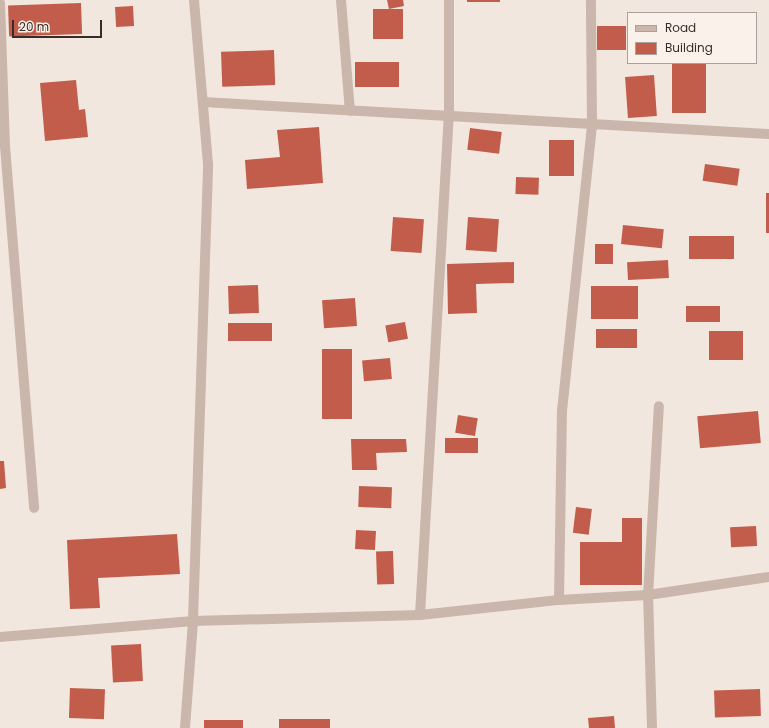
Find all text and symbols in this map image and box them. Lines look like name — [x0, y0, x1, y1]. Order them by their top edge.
scale bar — [14, 12, 104, 38]
legend — [627, 12, 757, 64]
text: 20 m — [19, 18, 49, 35]
text: Road — [665, 19, 696, 36]
text: Building — [665, 39, 713, 56]

